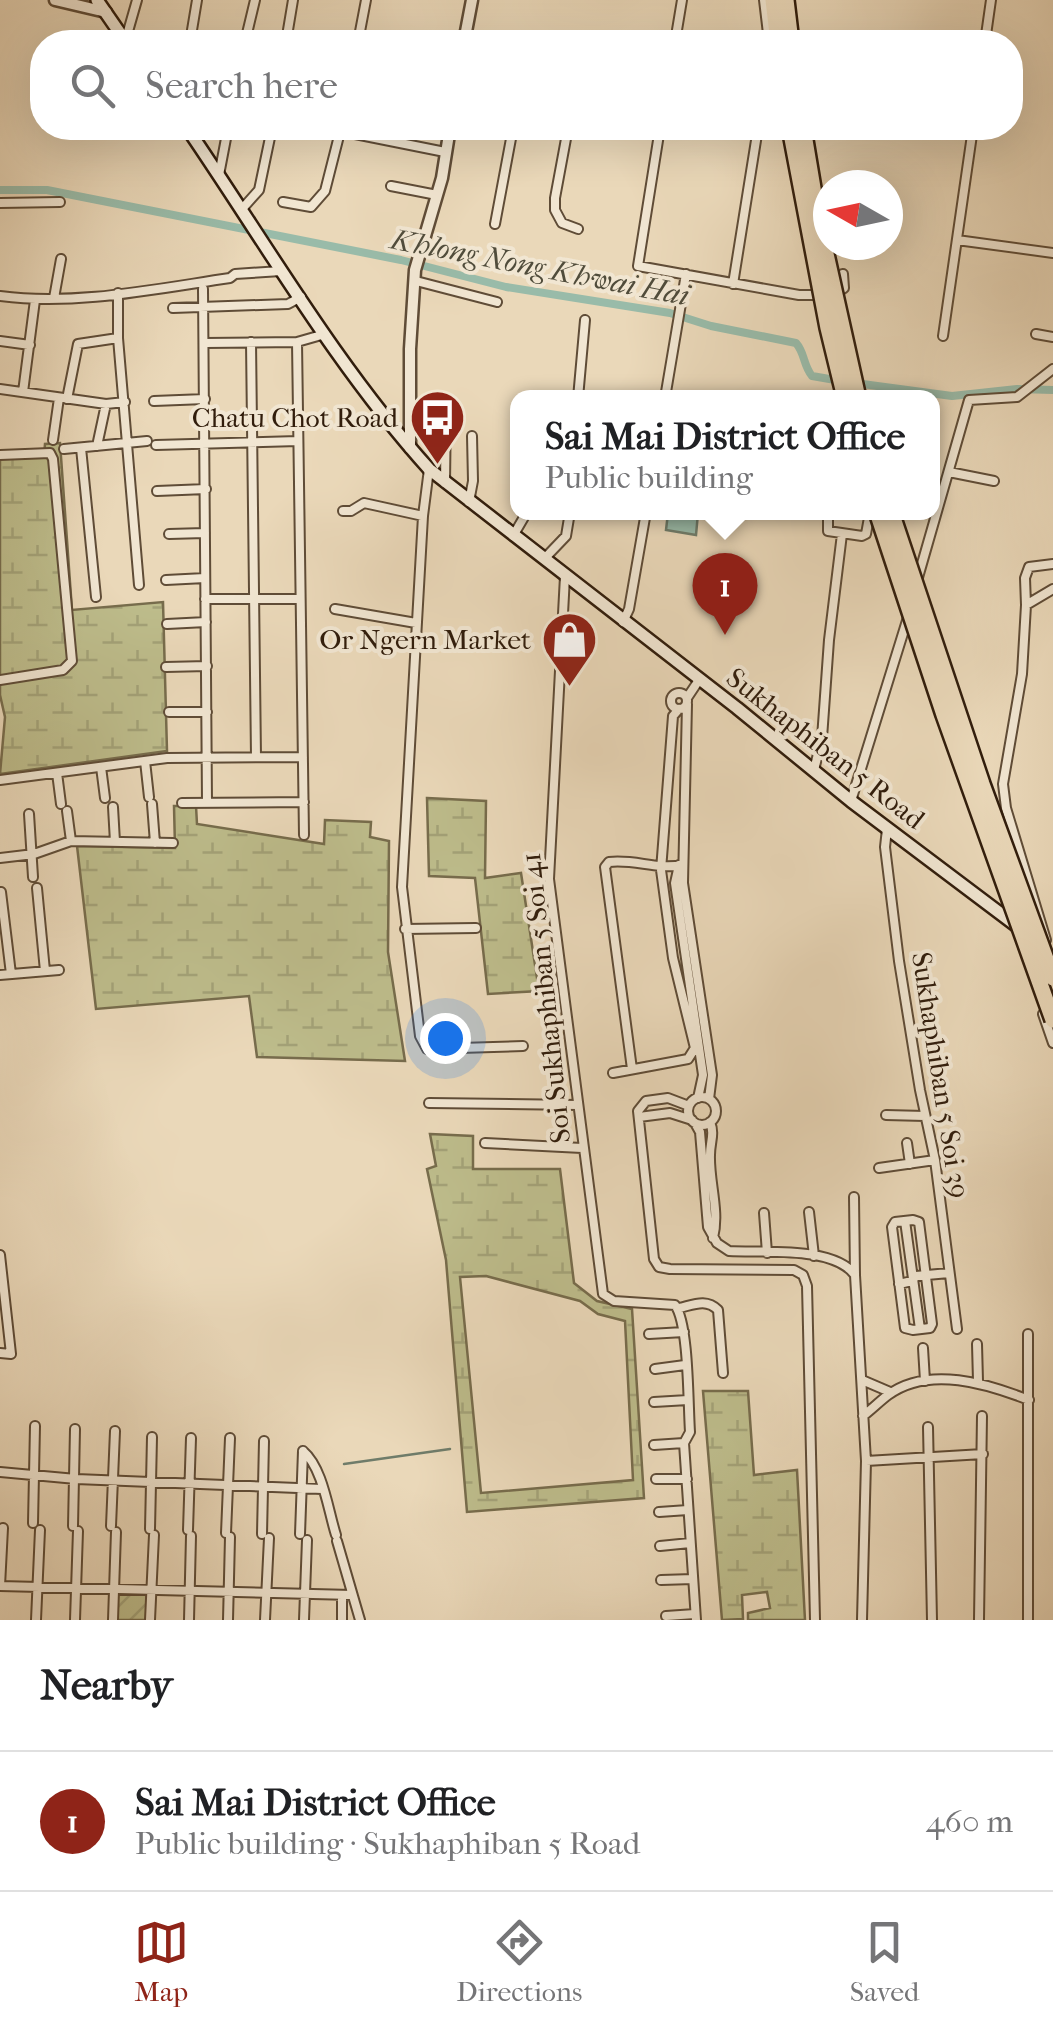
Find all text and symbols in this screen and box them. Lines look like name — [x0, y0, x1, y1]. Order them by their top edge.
search box — [30, 30, 1023, 140]
icon: search — [65, 58, 120, 113]
text: Search here — [145, 63, 338, 108]
north arrow — [813, 170, 903, 260]
water label: Khlong Nong Khwai Hai — [386, 221, 694, 314]
bus stop icon: Chatu Chot Road — [407, 387, 467, 466]
popup — [510, 390, 940, 520]
place label: Chatu Chot Road — [192, 401, 399, 434]
text: Sai Mai District Office — [545, 414, 905, 459]
text: Public building — [545, 459, 753, 496]
pin: 1 — [692, 552, 758, 635]
shop icon: Or Ngern Market — [540, 609, 600, 688]
place label: Or Ngern Market — [319, 623, 531, 656]
street label: Sukhaphiban 5 Road — [720, 661, 932, 836]
street label: Soi Sukhaphiban 5 Soi 41 — [514, 851, 577, 1145]
street label: Sukhaphiban 5 Soi 39 — [905, 950, 976, 1201]
your location — [420, 1013, 471, 1064]
text: Nearby — [40, 1661, 172, 1710]
text: Sai Mai District Office — [135, 1780, 496, 1825]
text: 1 — [67, 1803, 78, 1840]
text: 460 m — [926, 1803, 1013, 1840]
text: Public building · Sukhaphiban 5 Road — [135, 1825, 640, 1862]
tab: Map — [134, 1915, 189, 2008]
tab: Directions — [456, 1915, 582, 2008]
tab: Saved — [850, 1915, 919, 2008]

